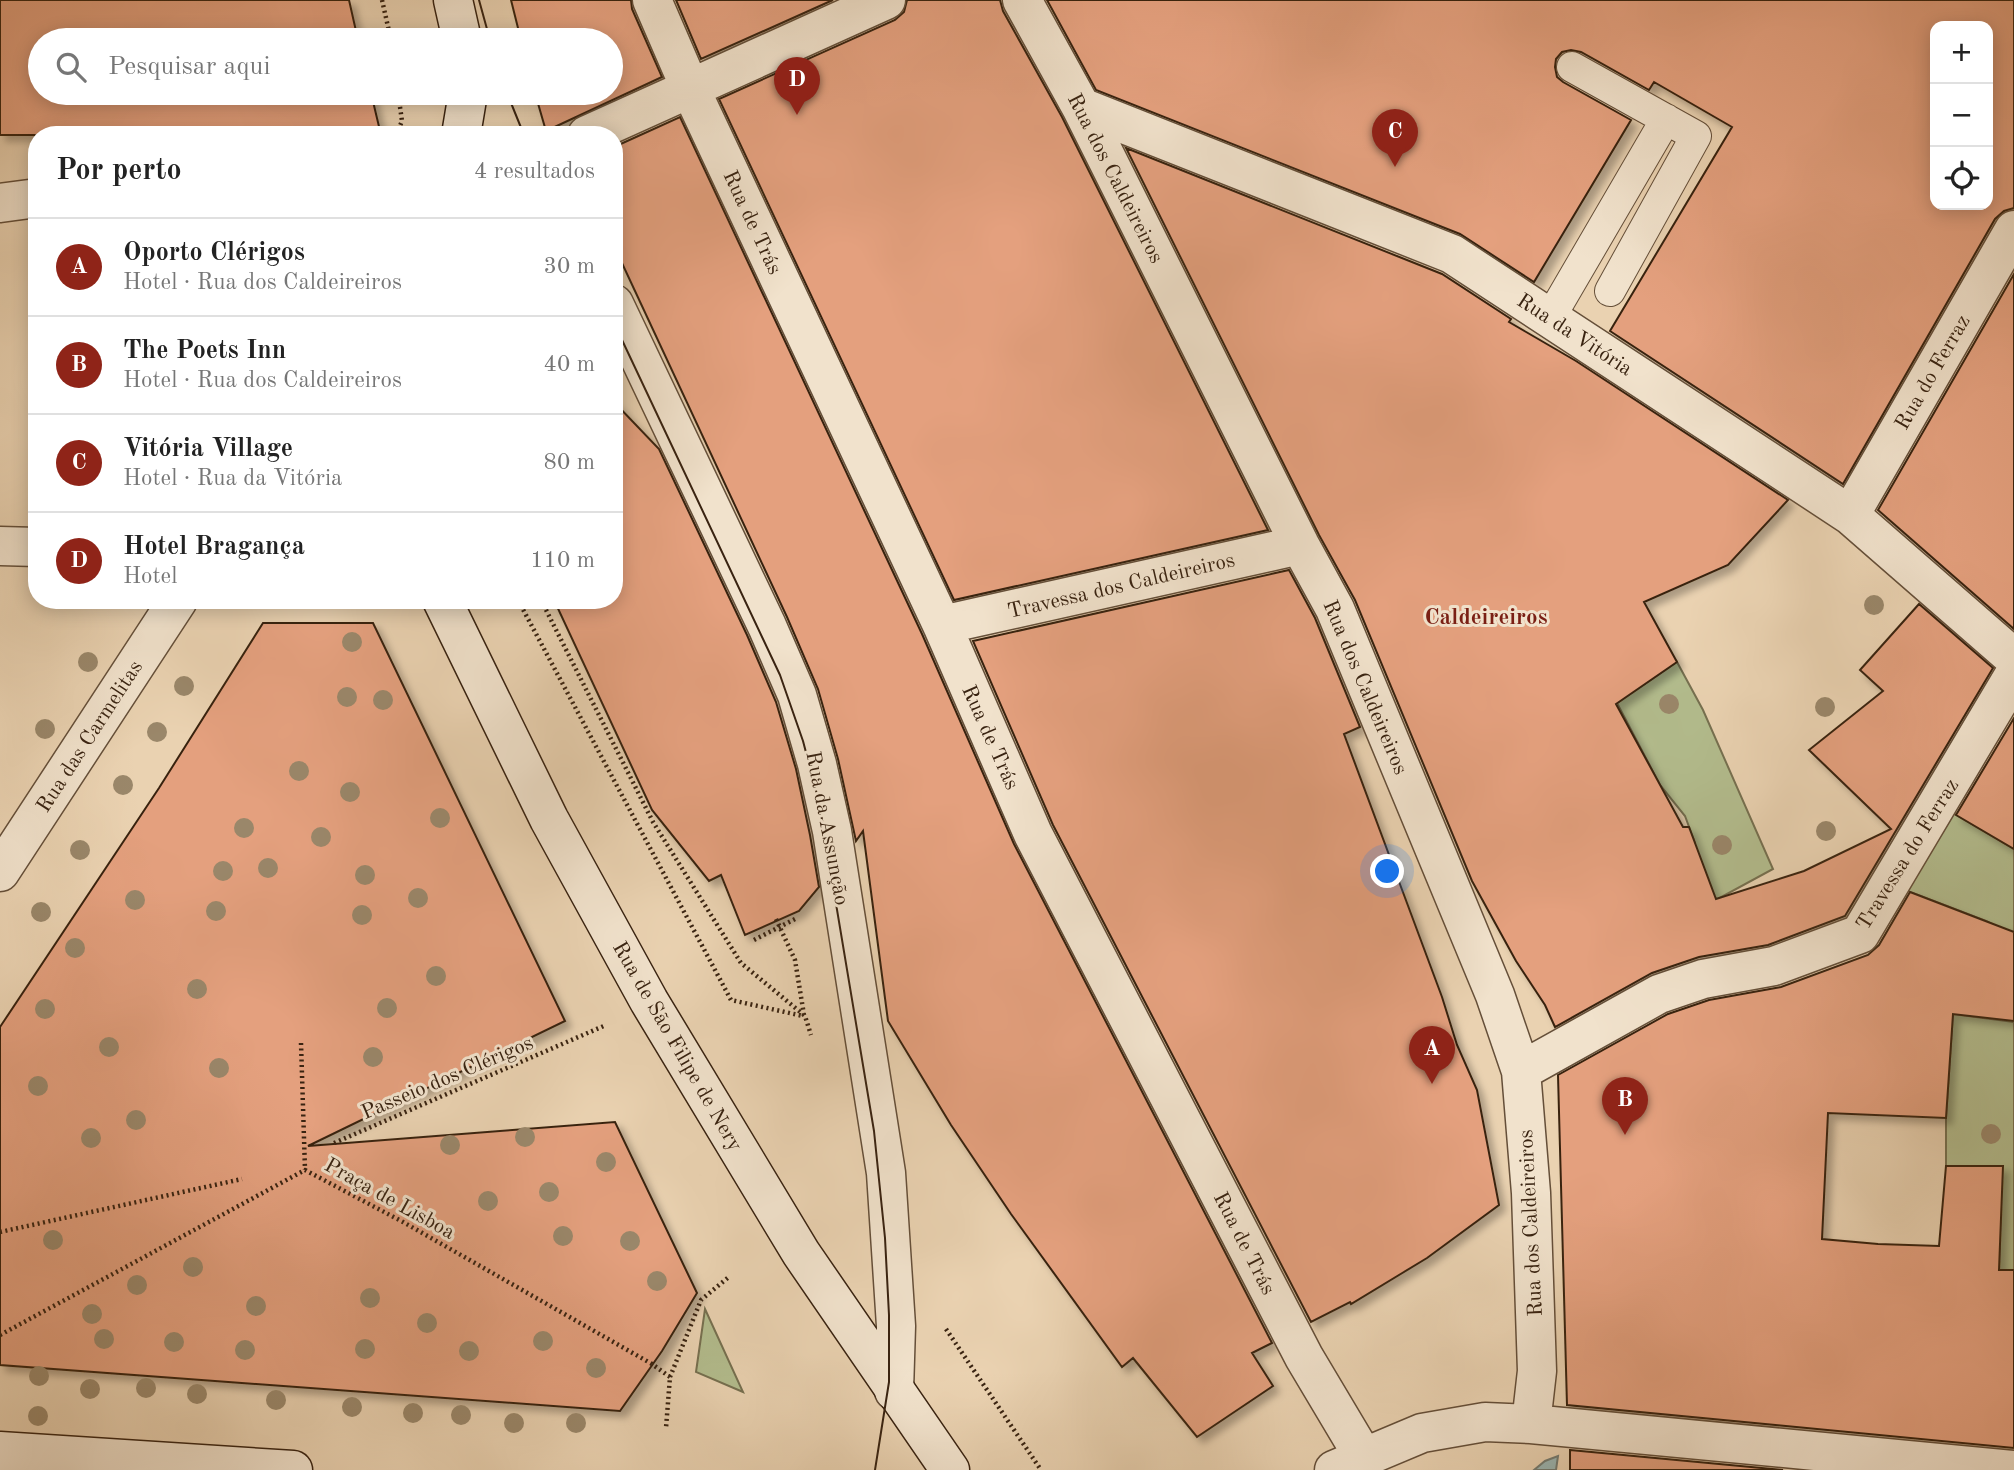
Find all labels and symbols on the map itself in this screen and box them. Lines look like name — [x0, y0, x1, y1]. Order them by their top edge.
pin: D — [774, 57, 820, 115]
street label: Rua dos Caldeireiros — [1063, 90, 1167, 267]
pin: C — [1372, 109, 1418, 167]
street label: Rua de Trás — [718, 167, 785, 278]
street label: Rua da Vitória — [1513, 290, 1636, 380]
street label: Rua do Ferraz — [1892, 312, 1975, 434]
street label: Travessa dos Caldeireiros — [1006, 550, 1237, 623]
street label: Rua dos Caldeireiros — [1318, 597, 1411, 778]
district label: Caldeireiros — [1424, 606, 1548, 629]
street label: Rua das Carmelitas — [33, 657, 147, 817]
street label: Rua de Trás — [957, 682, 1022, 793]
street label: Rua da Assunção — [801, 749, 852, 907]
street label: Travessa do Ferraz — [1853, 775, 1963, 934]
your location — [1370, 854, 1404, 888]
street label: Rua de São Filipe de Nery — [608, 938, 745, 1155]
pin: A — [1409, 1026, 1455, 1084]
street label: Passeio dos Clérigos — [359, 1033, 537, 1124]
pin: B — [1602, 1077, 1648, 1135]
street label: Rua dos Caldeireiros — [1516, 1129, 1547, 1317]
street label: Praça de Lisboa — [321, 1155, 458, 1244]
street label: Rua de Trás — [1209, 1189, 1278, 1298]

